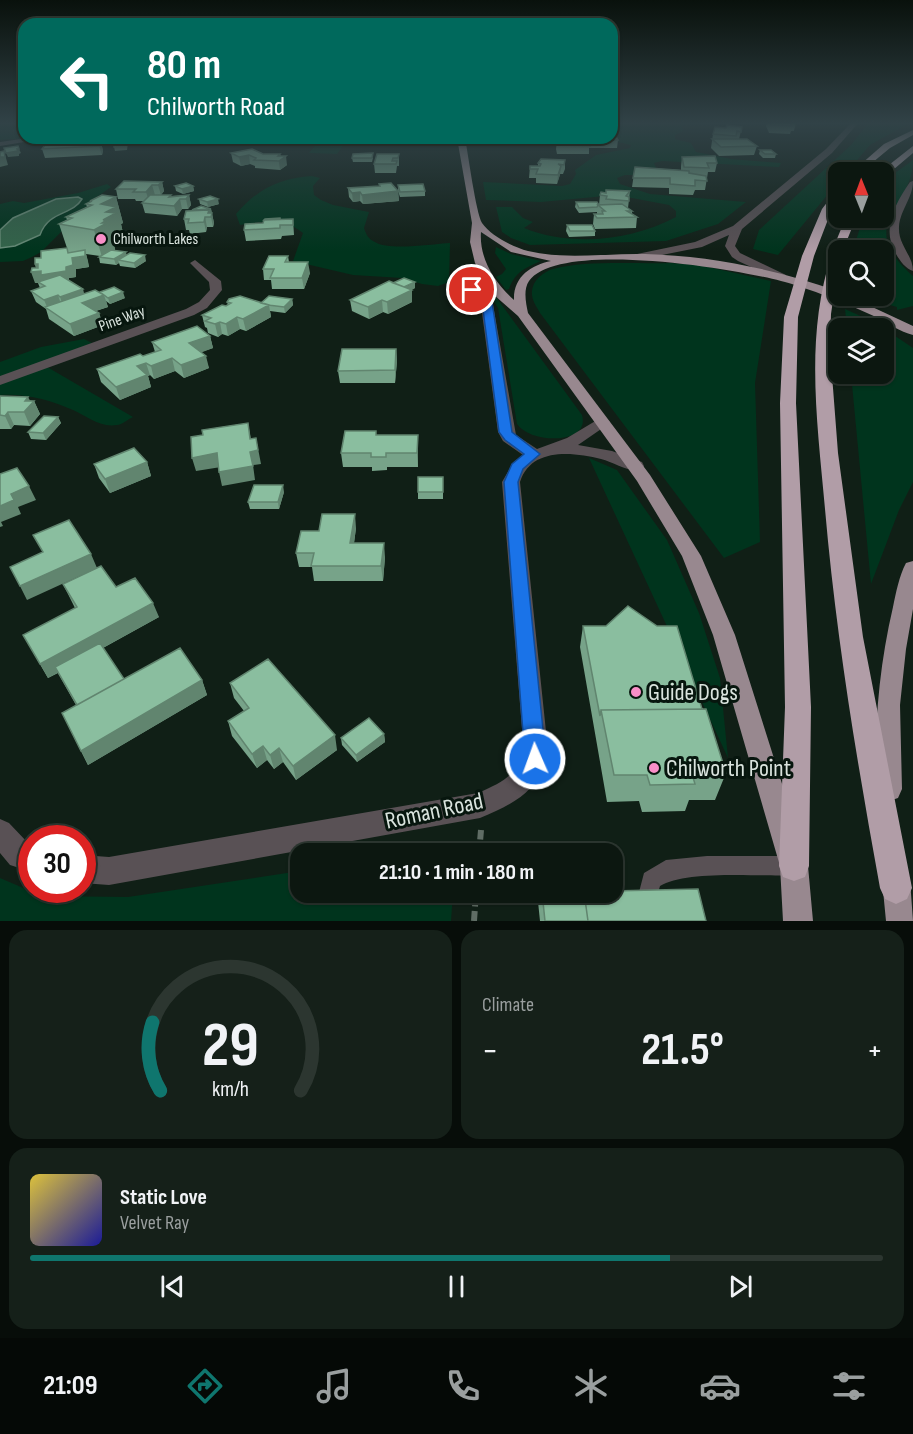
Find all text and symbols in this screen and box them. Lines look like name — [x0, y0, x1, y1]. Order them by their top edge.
text: 80 m — [147, 40, 221, 91]
icon: left — [48, 42, 126, 120]
text: Chilworth Road — [147, 91, 285, 123]
north arrow — [828, 162, 894, 228]
map controls — [828, 162, 894, 384]
place label: Chilworth Lakes — [113, 230, 199, 249]
marker: Chilworth Lakes — [94, 232, 108, 246]
button: search — [828, 240, 894, 306]
pin — [446, 264, 497, 315]
icon: arrive — [455, 273, 488, 306]
street label: Pine Way — [96, 302, 148, 336]
button: layers — [828, 318, 894, 384]
place label: Guide Dogs — [648, 678, 738, 707]
marker: Guide Dogs — [629, 685, 643, 699]
position arrow — [503, 727, 567, 791]
place label: Chilworth Point — [666, 754, 791, 783]
marker: Chilworth Point — [647, 761, 661, 775]
street label: Roman Road — [382, 786, 486, 836]
speed limit sign: 30 — [18, 825, 96, 903]
text: 21:10 · 1 min · 180 m — [379, 859, 534, 886]
text: Climate — [482, 993, 534, 1017]
text: 29 — [202, 1009, 259, 1084]
text: 21.5° — [641, 1023, 724, 1078]
text: − — [482, 1031, 498, 1071]
text: + — [867, 1031, 883, 1071]
text: km/h — [212, 1078, 249, 1103]
text: Static Love — [120, 1184, 207, 1211]
text: Velvet Ray — [120, 1211, 189, 1235]
icon: previous — [156, 1270, 189, 1303]
icon: pause — [440, 1270, 473, 1303]
icon: next — [724, 1270, 757, 1303]
icon: directions — [184, 1365, 226, 1407]
icon: music — [313, 1365, 355, 1407]
icon: phone — [442, 1365, 484, 1407]
icon: climate — [570, 1365, 612, 1407]
icon: car — [699, 1365, 741, 1407]
icon: filters — [828, 1365, 870, 1407]
text: 21:09 — [43, 1370, 98, 1402]

